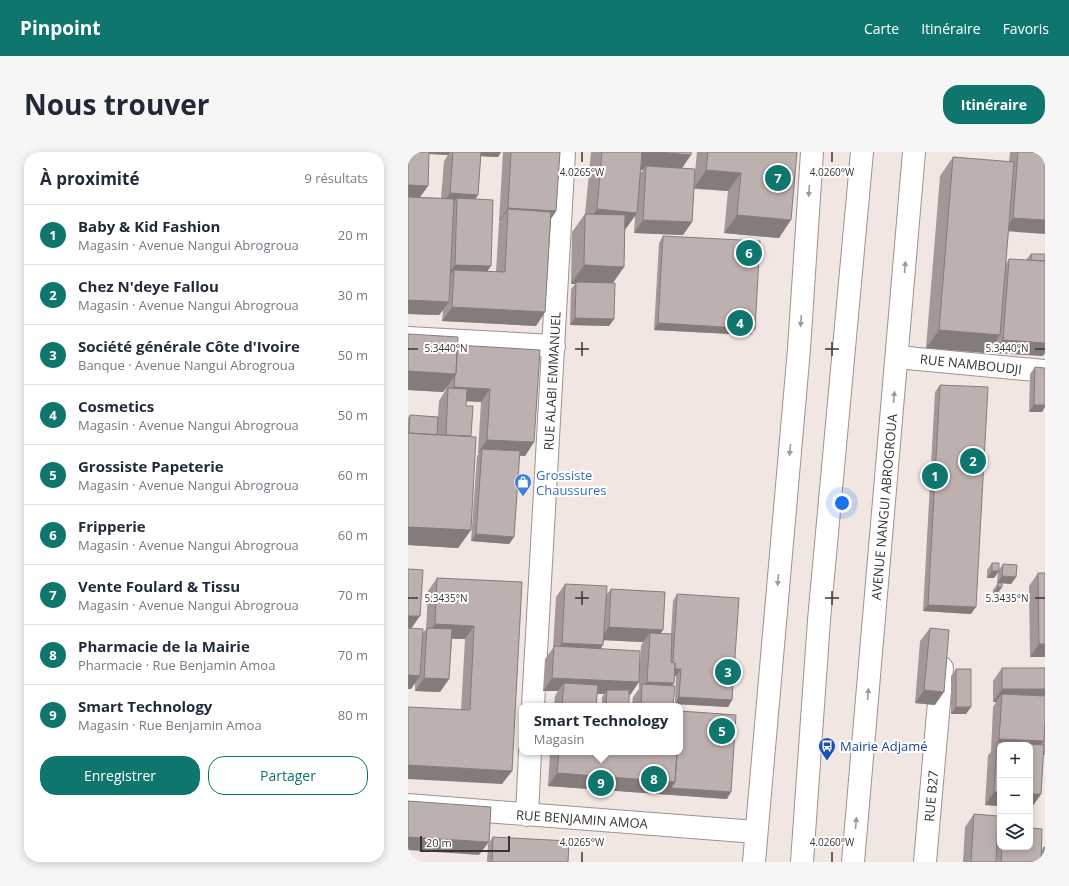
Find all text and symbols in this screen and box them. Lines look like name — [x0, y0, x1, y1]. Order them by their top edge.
text: Pinpoint — [20, 15, 101, 41]
text: Carte — [864, 19, 899, 38]
text: Itinéraire — [921, 19, 981, 38]
text: Favoris — [1003, 19, 1049, 38]
text: Nous trouver — [24, 85, 210, 123]
button: Itinéraire — [943, 85, 1045, 124]
pin: 7 — [765, 163, 791, 193]
text: 4.0265°W — [560, 165, 605, 179]
text: 4.0260°W — [810, 165, 855, 179]
text: À proximité — [40, 167, 139, 190]
text: 9 résultats — [304, 169, 368, 187]
one-way arrow — [806, 185, 813, 197]
text: Baby & Kid Fashion — [78, 216, 220, 236]
text: 1 — [49, 226, 57, 244]
text: 20 m — [338, 226, 368, 244]
text: Magasin · Avenue Nangui Abrogroua — [78, 236, 299, 254]
pin: 6 — [736, 238, 762, 268]
one-way arrow — [901, 261, 908, 273]
text: Chez N'deye Fallou — [78, 276, 219, 296]
text: 2 — [49, 286, 57, 304]
text: 30 m — [338, 286, 368, 304]
text: Magasin · Avenue Nangui Abrogroua — [78, 296, 299, 314]
pin: 4 — [727, 308, 753, 338]
street label: RUE ALABI EMMANUEL — [539, 311, 565, 451]
one-way arrow — [797, 315, 804, 327]
text: Société générale Côte d'Ivoire — [78, 336, 300, 356]
text: 5.3440°N — [424, 341, 468, 355]
text: 5.3440°N — [985, 341, 1029, 355]
text: 3 — [49, 346, 57, 364]
text: 50 m — [338, 346, 368, 364]
street label: RUE NAMBOUDJI — [919, 350, 1023, 378]
text: Banque · Avenue Nangui Abrogroua — [78, 356, 295, 374]
one-way arrow — [890, 391, 897, 403]
text: Cosmetics — [78, 396, 154, 416]
text: 4 — [49, 406, 57, 424]
text: 50 m — [338, 406, 368, 424]
street label: AVENUE NANGUI ABROGROUA — [867, 412, 901, 601]
text: Magasin · Avenue Nangui Abrogroua — [78, 416, 299, 434]
one-way arrow — [787, 444, 793, 456]
pin: 2 — [960, 446, 986, 476]
text: Grossiste Papeterie — [78, 456, 224, 476]
pin: 1 — [922, 461, 948, 491]
text: 5 — [49, 466, 57, 484]
text: 60 m — [338, 466, 368, 484]
place label: Grossiste Chaussures — [536, 466, 607, 499]
shop icon: Grossiste Chaussures — [513, 472, 533, 497]
text: Magasin · Avenue Nangui Abrogroua — [78, 476, 299, 494]
your location — [832, 493, 852, 513]
text: Fripperie — [78, 516, 146, 536]
text: 6 — [49, 526, 57, 544]
text: 60 m — [338, 526, 368, 544]
text: Magasin · Avenue Nangui Abrogroua — [78, 536, 299, 554]
one-way arrow — [775, 574, 782, 586]
text: Vente Foulard & Tissu — [78, 576, 240, 596]
text: 7 — [49, 586, 57, 604]
text: 70 m — [338, 586, 368, 604]
text: 5.3435°N — [424, 591, 468, 605]
text: 5.3435°N — [985, 591, 1029, 605]
text: Magasin · Avenue Nangui Abrogroua — [78, 596, 299, 614]
text: Pharmacie de la Mairie — [78, 636, 250, 656]
text: 8 — [49, 646, 57, 664]
text: 70 m — [338, 646, 368, 664]
text: Pharmacie · Rue Benjamin Amoa — [78, 656, 275, 674]
pin: 3 — [715, 657, 741, 687]
one-way arrow — [864, 688, 871, 700]
text: Smart Technology — [78, 696, 212, 716]
popup — [519, 703, 683, 755]
text: 9 — [49, 706, 57, 724]
text: 80 m — [338, 706, 368, 724]
text: Smart Technology — [534, 710, 668, 730]
text: Magasin · Rue Benjamin Amoa — [78, 716, 262, 734]
pin: 5 — [709, 716, 735, 746]
text: Magasin — [534, 730, 584, 748]
bus stop icon: Mairie Adjamé — [817, 736, 837, 761]
place label: Mairie Adjamé — [840, 737, 927, 755]
map controls — [997, 742, 1033, 850]
button: + — [997, 742, 1033, 778]
button: Enregistrer — [40, 756, 200, 795]
button: Partager — [208, 756, 368, 795]
pin: 8 — [641, 764, 667, 794]
pin: 9 — [588, 768, 614, 798]
street label: RUE B27 — [920, 770, 942, 822]
button: − — [997, 778, 1033, 814]
street label: RUE BENJAMIN AMOA — [516, 805, 649, 833]
button: layers — [997, 814, 1033, 850]
one-way arrow — [853, 817, 859, 829]
scale bar — [420, 834, 510, 853]
text: 20 m — [426, 835, 452, 850]
text: 4.0265°W — [560, 835, 605, 849]
text: 4.0260°W — [810, 835, 855, 849]

